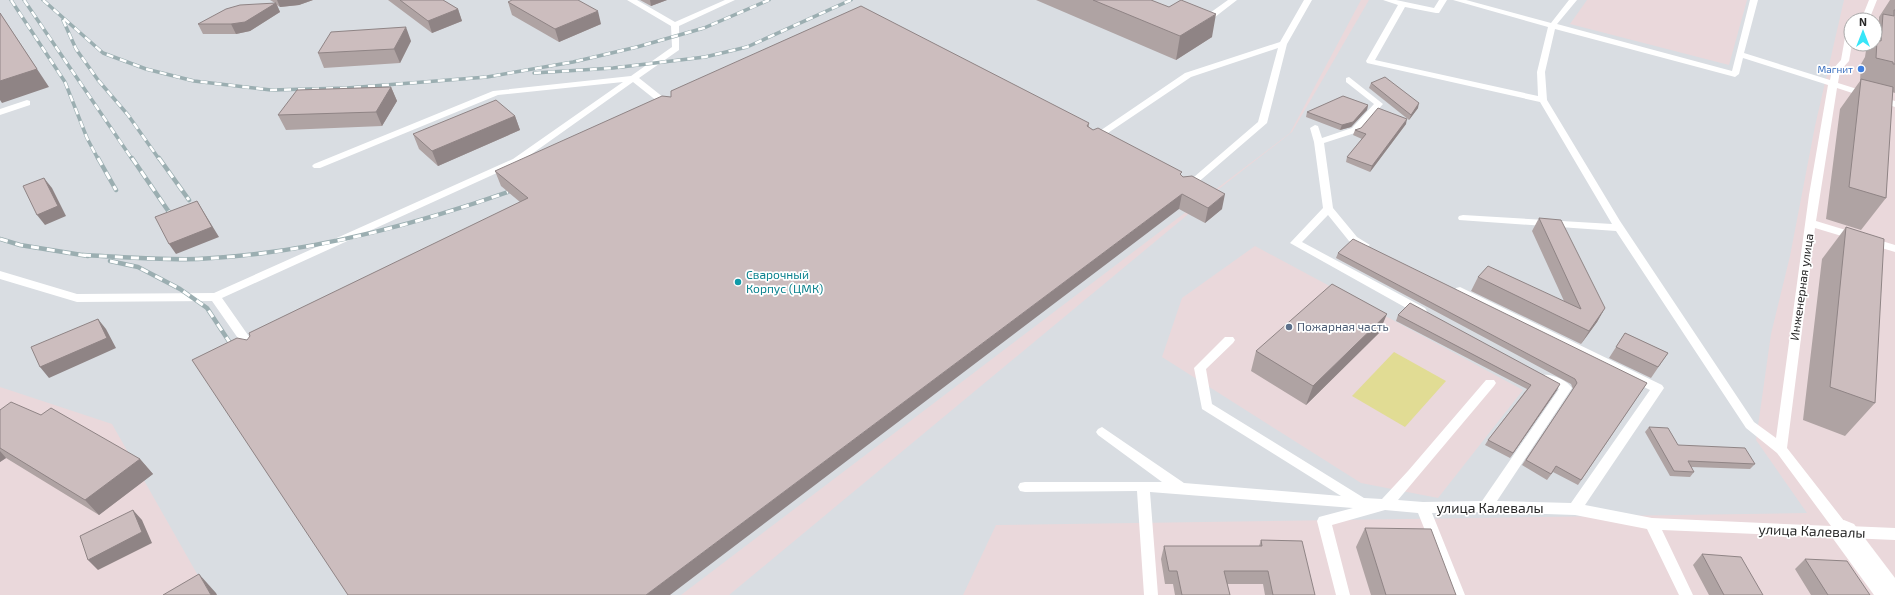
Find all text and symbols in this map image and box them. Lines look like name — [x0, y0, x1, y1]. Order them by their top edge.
north arrow — [1843, 12, 1883, 52]
text: N — [1859, 15, 1867, 28]
place label: Магнит — [1818, 63, 1853, 75]
marker: Магнит — [1856, 64, 1866, 74]
street label: Инженерная улица — [1787, 232, 1816, 341]
place label: Сварочный Корпус (ЦМК) — [746, 267, 823, 296]
marker: Сварочный Корпус (ЦМК) — [733, 277, 743, 287]
place label: Пожарная часть — [1297, 319, 1389, 333]
marker: Пожарная часть — [1284, 322, 1294, 332]
street label: улица Калевалы — [1436, 499, 1544, 516]
street label: улица Калевалы — [1758, 520, 1866, 541]

